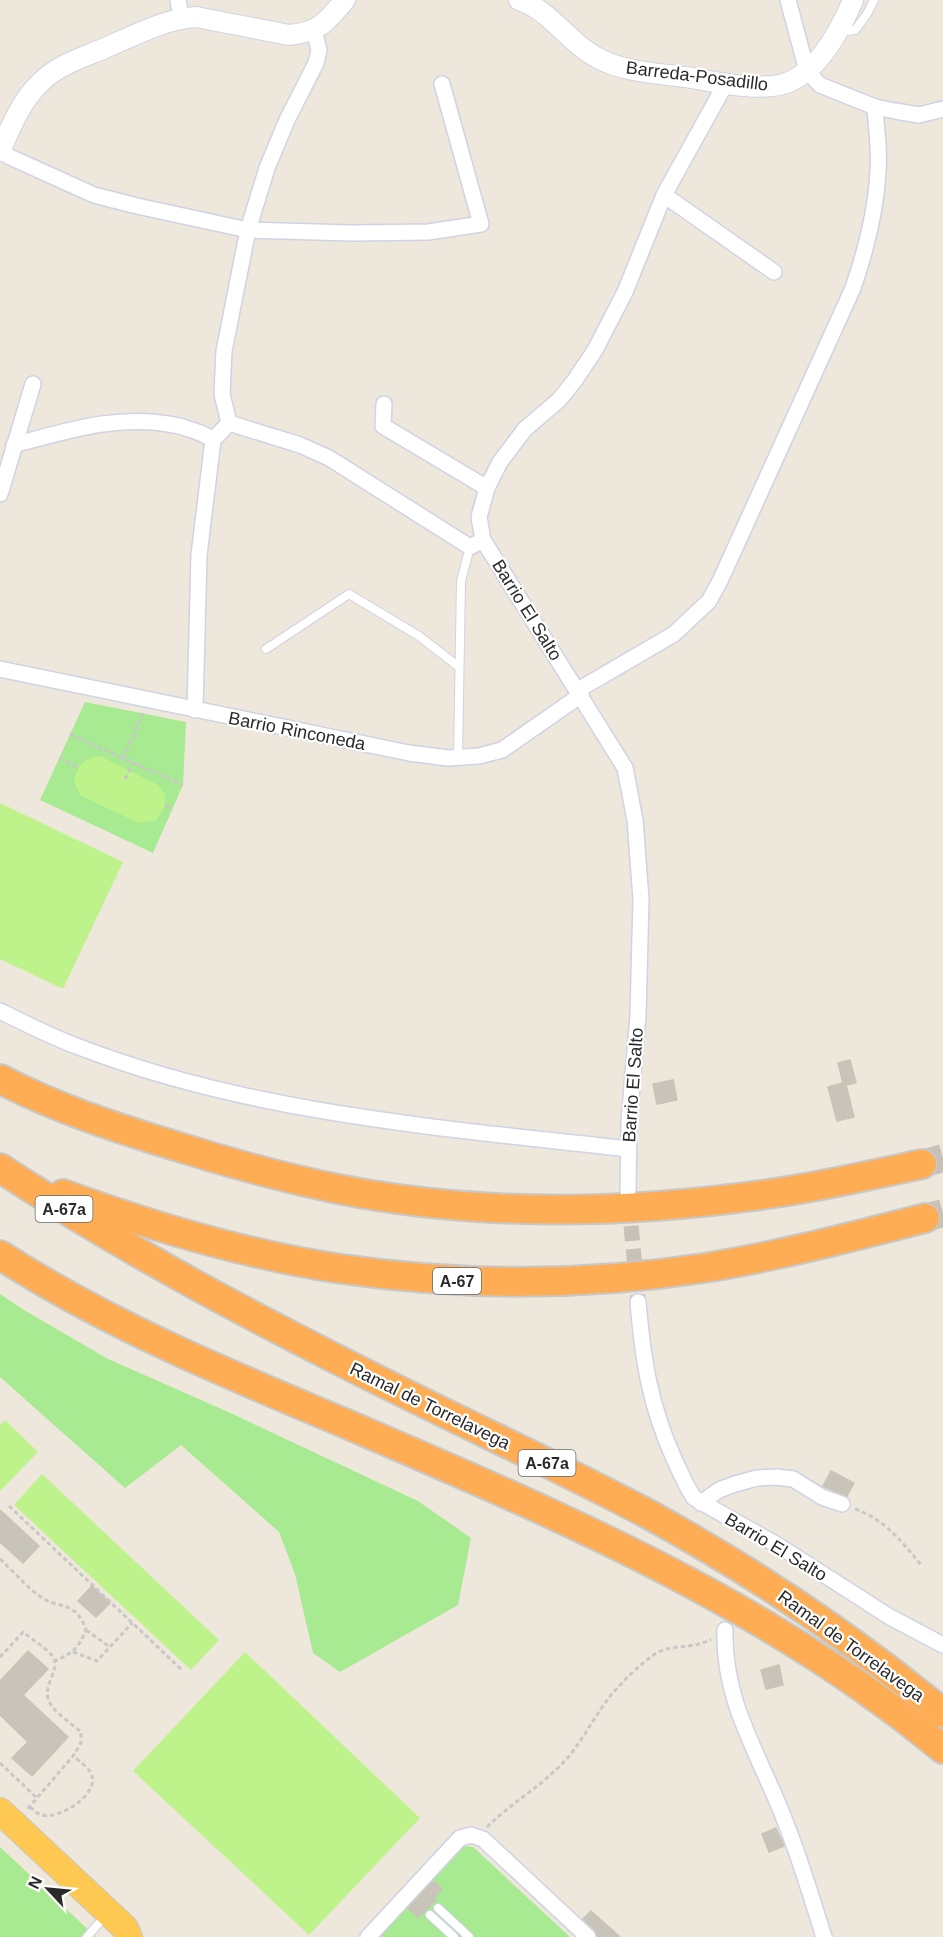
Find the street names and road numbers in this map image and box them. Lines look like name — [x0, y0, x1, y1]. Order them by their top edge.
street label: Barreda-Posadillo — [625, 57, 769, 95]
street label: Barrio El Salto — [488, 556, 566, 664]
street label: Barrio Rinconeda — [227, 708, 368, 754]
street label: Barrio El Salto — [619, 1027, 647, 1143]
road number: A-67a — [36, 1196, 92, 1222]
road number: A-67 — [433, 1268, 481, 1294]
street label: Ramal de Torrelavega — [347, 1358, 514, 1454]
road number: A-67a — [518, 1450, 576, 1476]
street label: Barrio El Salto — [722, 1509, 830, 1585]
street label: Ramal de Torrelavega — [774, 1586, 929, 1706]

